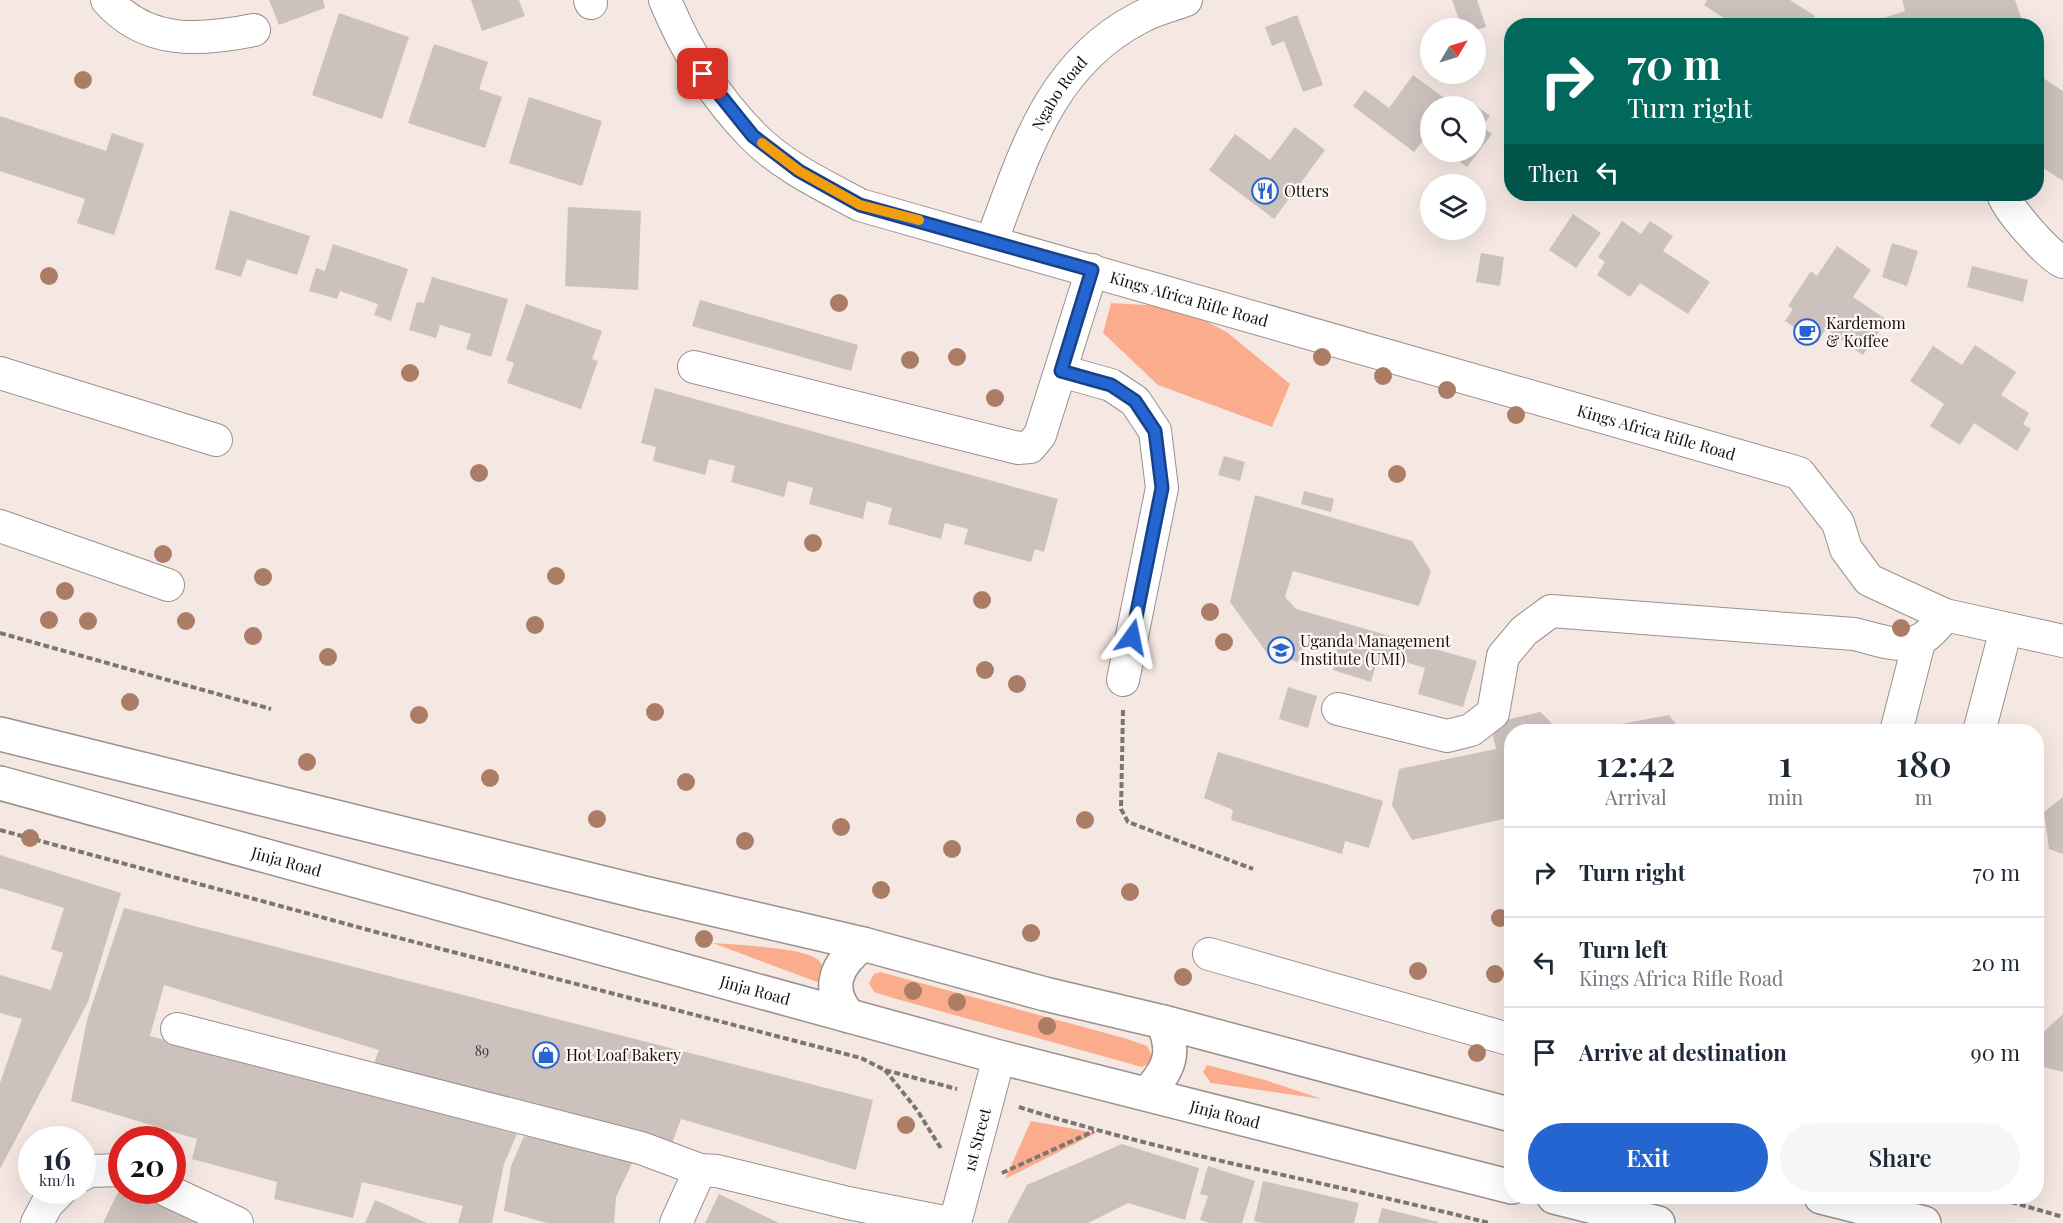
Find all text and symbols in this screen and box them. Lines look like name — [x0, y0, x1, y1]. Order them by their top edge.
north arrow — [1420, 18, 1486, 84]
map controls — [1420, 18, 1486, 240]
text: 70 m — [1627, 35, 1721, 91]
icon: right — [1528, 42, 1606, 120]
pin — [677, 48, 728, 99]
street label: Ngabo Road — [1026, 51, 1091, 134]
icon: arrive — [686, 57, 719, 90]
text: Turn right — [1627, 89, 1752, 125]
button: search — [1420, 96, 1486, 162]
icon: left — [1591, 156, 1624, 189]
text: Then — [1528, 158, 1579, 188]
button: layers — [1420, 174, 1486, 240]
restaurant icon: Otters — [1250, 176, 1280, 206]
place label: Otters — [1284, 180, 1329, 201]
street label: Kings Africa Rifle Road — [1108, 266, 1271, 331]
place label: Kardemom & Koffee — [1826, 312, 1906, 351]
cafe icon: Kardemom & Koffee — [1792, 317, 1822, 347]
street label: Kings Africa Rifle Road — [1575, 399, 1738, 464]
position arrow — [1100, 605, 1164, 669]
place label: Uganda Management Institute (UMI) — [1300, 630, 1451, 669]
school or university icon: Uganda Management Institute (UMI) — [1266, 635, 1296, 665]
text: 12:42 — [1596, 738, 1675, 786]
text: 1 — [1779, 738, 1792, 786]
text: 180 — [1896, 738, 1952, 786]
text: Arrival — [1605, 783, 1667, 810]
text: min — [1768, 783, 1803, 810]
text: m — [1915, 783, 1933, 810]
street label: Jinja Road — [248, 841, 324, 881]
icon: right — [1528, 856, 1561, 889]
text: Turn right — [1579, 857, 1685, 887]
text: 70 m — [1973, 857, 2020, 887]
text: Turn left — [1579, 934, 1668, 964]
icon: left — [1528, 946, 1561, 979]
text: 20 m — [1971, 947, 2020, 977]
text: Kings Africa Rifle Road — [1579, 964, 1783, 991]
street label: Jinja Road — [717, 970, 793, 1009]
icon: arrive — [1528, 1036, 1561, 1069]
text: Arrive at destination — [1579, 1037, 1787, 1067]
text: 90 m — [1971, 1037, 2020, 1067]
shop icon: Hot Loaf Bakery — [531, 1040, 561, 1070]
house number: 89 — [475, 1041, 489, 1060]
place label: Hot Loaf Bakery — [566, 1044, 681, 1065]
street label: Jinja Road — [1187, 1095, 1263, 1133]
street label: 1st Street — [958, 1105, 995, 1174]
button: Exit — [1528, 1123, 1768, 1192]
button: Share — [1780, 1123, 2020, 1192]
speed limit sign: 20 — [108, 1126, 186, 1204]
text: 16 — [43, 1138, 71, 1178]
text: km/h — [39, 1170, 75, 1190]

